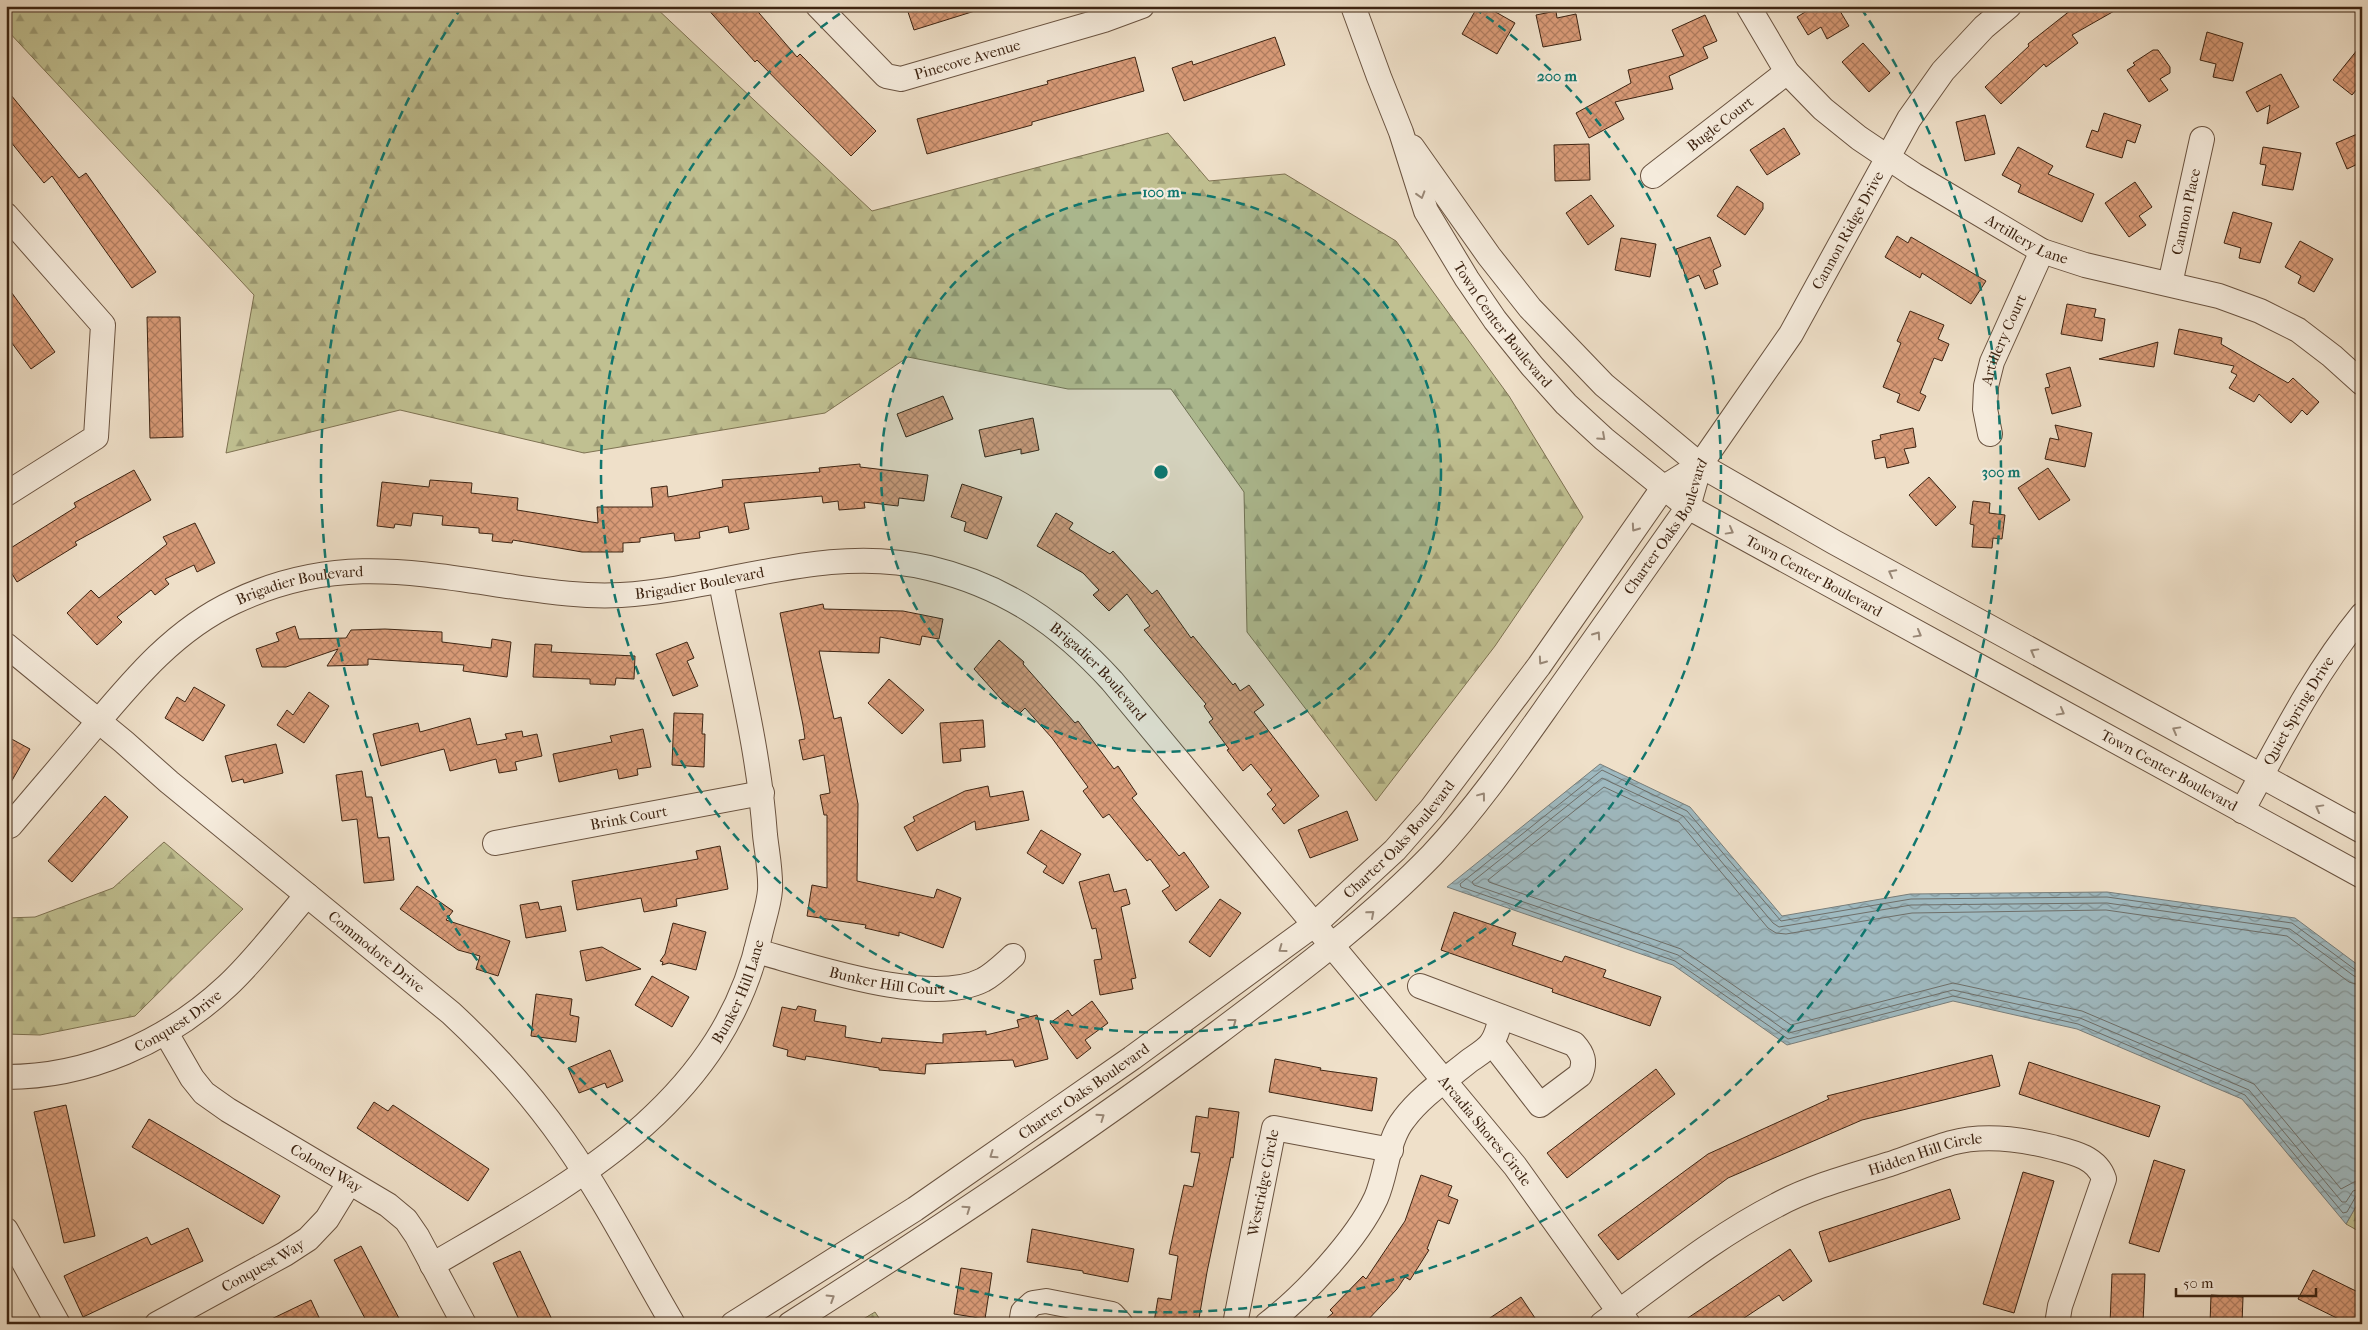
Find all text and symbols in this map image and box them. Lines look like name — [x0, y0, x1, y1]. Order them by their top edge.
street label: Pinecove Avenue — [912, 36, 1023, 84]
text: 200 m — [1537, 67, 1577, 85]
street label: Bugle Court — [1683, 92, 1757, 155]
street label: Cannon Place — [2168, 166, 2204, 257]
street label: Cannon Ridge Drive — [1808, 167, 1888, 293]
text: 100 m — [1142, 183, 1180, 201]
one-way arrow — [1415, 190, 1425, 199]
street label: Artillery Lane — [1981, 210, 2071, 268]
street label: Town Center Boulevard — [1450, 258, 1557, 392]
street label: Artillery Court — [1977, 291, 2031, 388]
one-way arrow — [1597, 431, 1606, 440]
street label: Charter Oaks Boulevard — [1620, 454, 1712, 598]
centre of rings — [1152, 463, 1170, 481]
text: 300 m — [1982, 463, 2021, 481]
one-way arrow — [1632, 522, 1641, 532]
one-way arrow — [1725, 524, 1734, 534]
street label: Town Center Boulevard — [1742, 531, 1886, 621]
street label: Brigadier Boulevard — [233, 562, 364, 609]
street label: Brigadier Boulevard — [634, 563, 766, 603]
one-way arrow — [1888, 570, 1897, 580]
street label: Brigadier Boulevard — [1046, 618, 1151, 725]
one-way arrow — [1913, 628, 1922, 638]
one-way arrow — [1591, 632, 1600, 641]
one-way arrow — [2031, 648, 2040, 658]
street label: Quiet Spring Drive — [2260, 652, 2338, 769]
one-way arrow — [1539, 655, 1548, 665]
one-way arrow — [2056, 706, 2065, 716]
street label: Town Center Boulevard — [2097, 726, 2241, 816]
one-way arrow — [2173, 726, 2182, 736]
street label: Charter Oaks Boulevard — [1340, 776, 1459, 902]
one-way arrow — [1476, 792, 1485, 802]
street label: Brink Court — [589, 802, 669, 834]
one-way arrow — [2315, 804, 2324, 814]
street label: Commodore Drive — [324, 907, 429, 997]
one-way arrow — [1365, 911, 1374, 920]
street label: Bunker Hill Lane — [708, 937, 768, 1047]
one-way arrow — [1278, 943, 1288, 952]
street label: Bunker Hill Court — [827, 963, 946, 998]
street label: Conquest Drive — [132, 986, 226, 1056]
one-way arrow — [1227, 1019, 1236, 1027]
street label: Charter Oaks Boulevard — [1015, 1039, 1153, 1143]
street label: Arcadia Shores Circle — [1434, 1071, 1536, 1190]
one-way arrow — [1095, 1114, 1105, 1123]
street label: Westridge Circle — [1243, 1127, 1283, 1239]
street label: Hidden Hill Circle — [1866, 1129, 1983, 1179]
street label: Colonel Way — [287, 1140, 367, 1197]
one-way arrow — [989, 1149, 999, 1158]
one-way arrow — [962, 1206, 971, 1215]
street label: Conquest Way — [218, 1234, 309, 1296]
scale bar — [2176, 1265, 2316, 1297]
text: 50 m — [2183, 1274, 2214, 1292]
one-way arrow — [826, 1294, 835, 1304]

